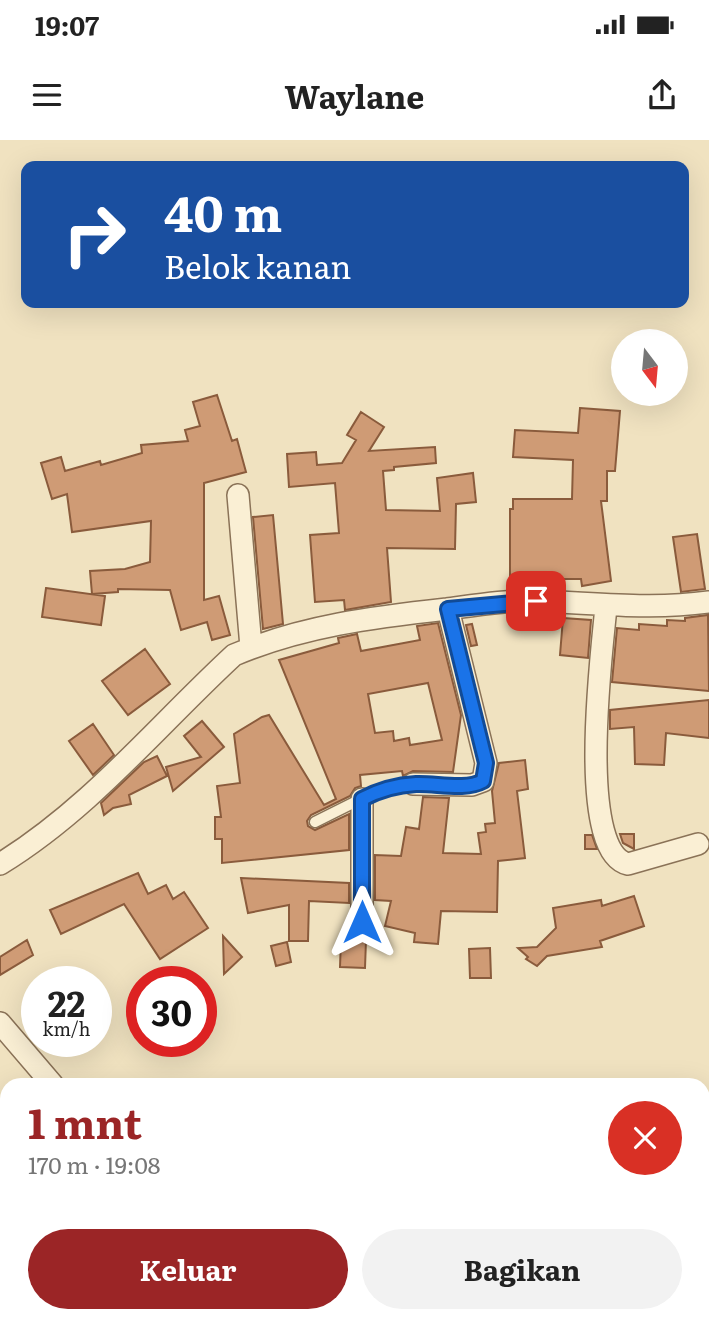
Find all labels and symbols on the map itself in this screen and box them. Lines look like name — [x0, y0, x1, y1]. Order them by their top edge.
north arrow — [611, 329, 688, 406]
pin — [506, 571, 566, 631]
position arrow — [325, 885, 399, 959]
speed limit sign: 30 — [126, 966, 217, 1057]

